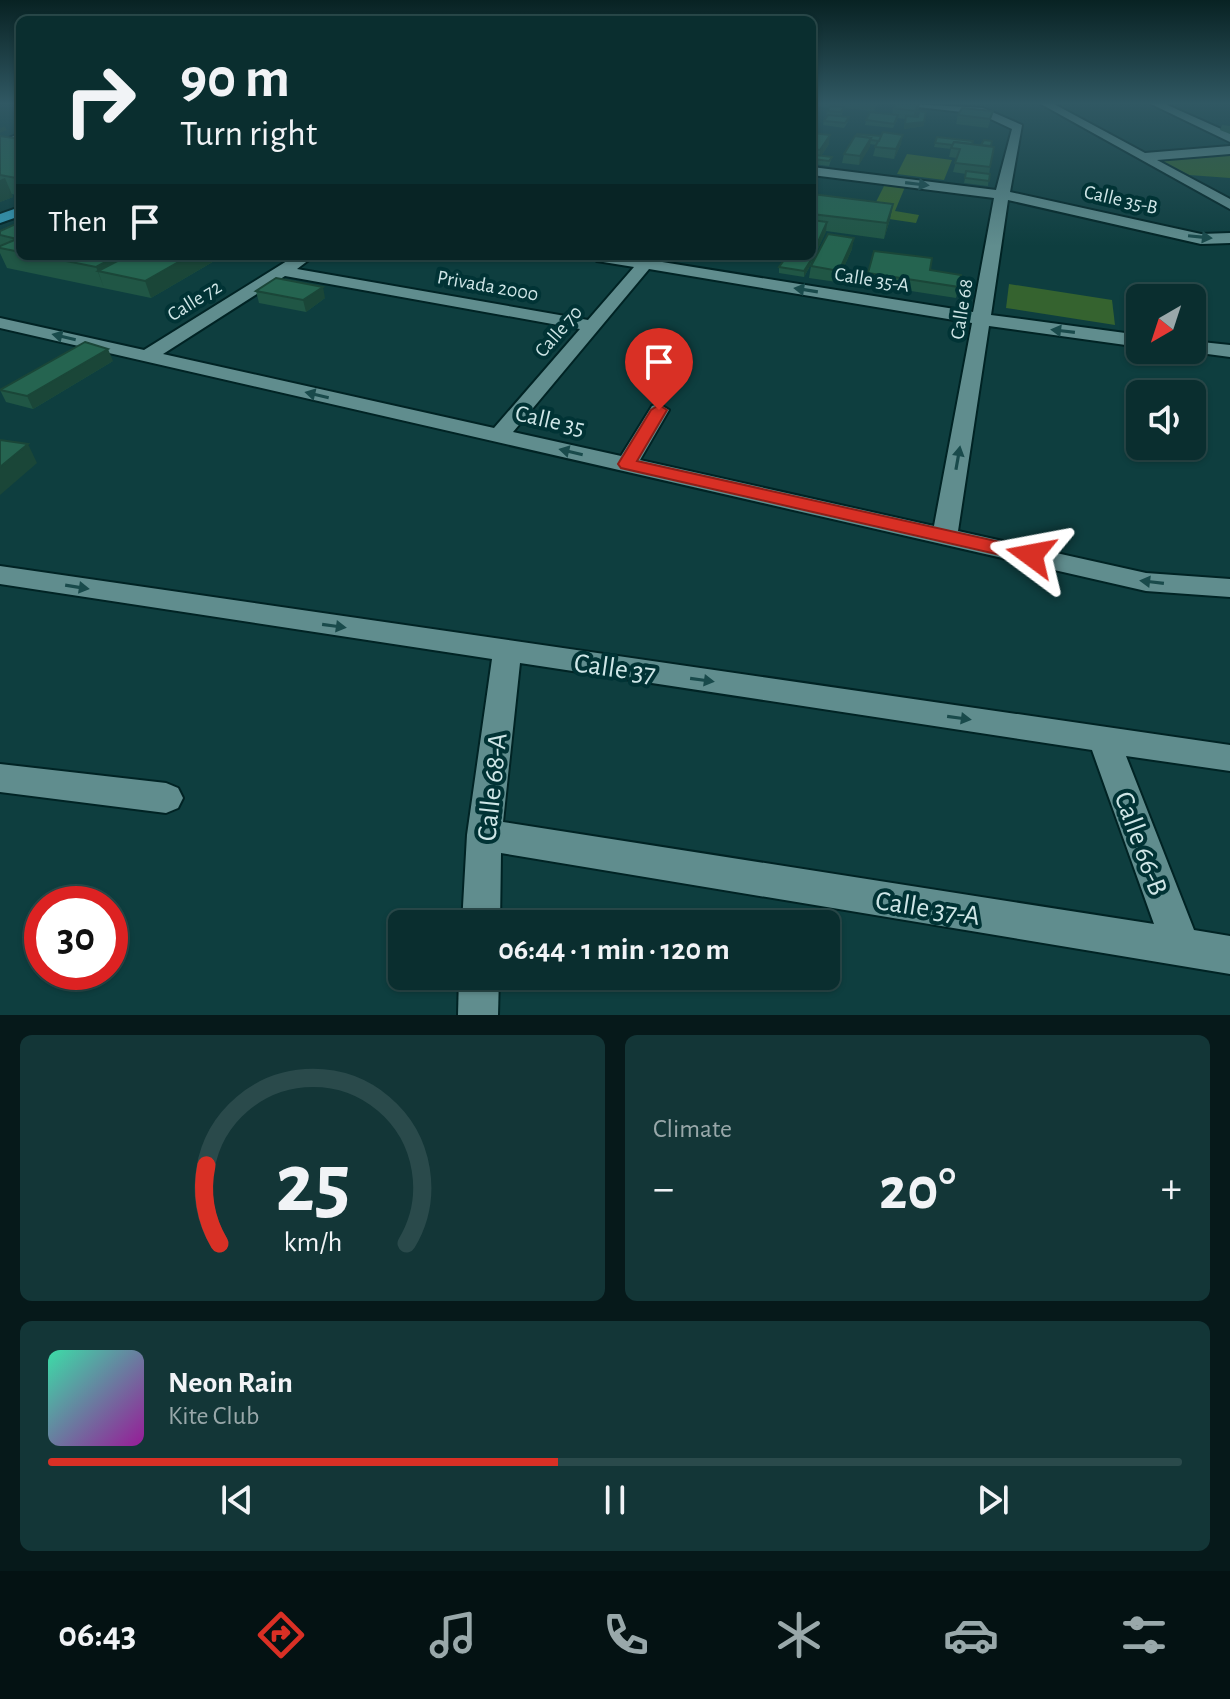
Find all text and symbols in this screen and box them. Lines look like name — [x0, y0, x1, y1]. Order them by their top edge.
icon: right — [48, 48, 152, 152]
text: 90 m — [180, 51, 290, 107]
text: Turn right — [180, 116, 317, 152]
one-way arrow — [905, 178, 930, 191]
street label: Calle 35-B — [1082, 182, 1160, 218]
icon: arrive — [123, 200, 167, 244]
text: Then — [48, 207, 107, 237]
one-way arrow — [1188, 230, 1213, 243]
street label: Calle 35-A — [833, 264, 911, 296]
street label: Privada 2000 — [436, 267, 540, 305]
street label: Calle 72 — [164, 277, 225, 325]
street label: Calle 68 — [947, 278, 977, 341]
one-way arrow — [793, 283, 818, 296]
north arrow — [1126, 284, 1206, 364]
map controls — [1126, 284, 1206, 460]
street label: Calle 70 — [531, 302, 586, 361]
one-way arrow — [1050, 324, 1075, 337]
pin — [625, 328, 693, 410]
one-way arrow — [51, 330, 76, 343]
icon: arrive — [637, 340, 681, 384]
button: sound — [1126, 380, 1206, 460]
one-way arrow — [304, 388, 329, 401]
street label: Calle 35 — [513, 401, 587, 441]
one-way arrow — [558, 445, 583, 458]
one-way arrow — [952, 445, 965, 470]
position arrow — [989, 513, 1073, 597]
one-way arrow — [1139, 575, 1164, 588]
one-way arrow — [65, 581, 90, 594]
one-way arrow — [322, 620, 347, 633]
street label: Calle 37 — [572, 649, 657, 689]
one-way arrow — [690, 674, 715, 687]
one-way arrow — [947, 712, 972, 725]
street label: Calle 68-A — [473, 732, 513, 843]
street label: Calle 66-B — [1109, 788, 1172, 899]
speed limit sign: 30 — [24, 886, 128, 990]
street label: Calle 37-A — [873, 887, 982, 931]
text: 06:44 · 1 min · 120 m — [498, 935, 730, 965]
text: Climate — [653, 1116, 732, 1142]
text: 25 — [275, 1143, 350, 1227]
text: 20° — [879, 1160, 956, 1220]
text: − — [653, 1167, 674, 1211]
text: + — [1161, 1167, 1182, 1211]
text: km/h — [283, 1228, 342, 1257]
text: Neon Rain — [168, 1368, 293, 1398]
text: Kite Club — [168, 1403, 259, 1429]
icon: previous — [215, 1478, 259, 1522]
icon: pause — [593, 1478, 637, 1522]
icon: next — [971, 1478, 1015, 1522]
icon: directions — [253, 1607, 309, 1663]
icon: music — [425, 1607, 481, 1663]
icon: phone — [598, 1607, 654, 1663]
icon: climate — [771, 1607, 827, 1663]
icon: car — [943, 1607, 999, 1663]
icon: filters — [1116, 1607, 1172, 1663]
text: 06:43 — [58, 1617, 136, 1653]

